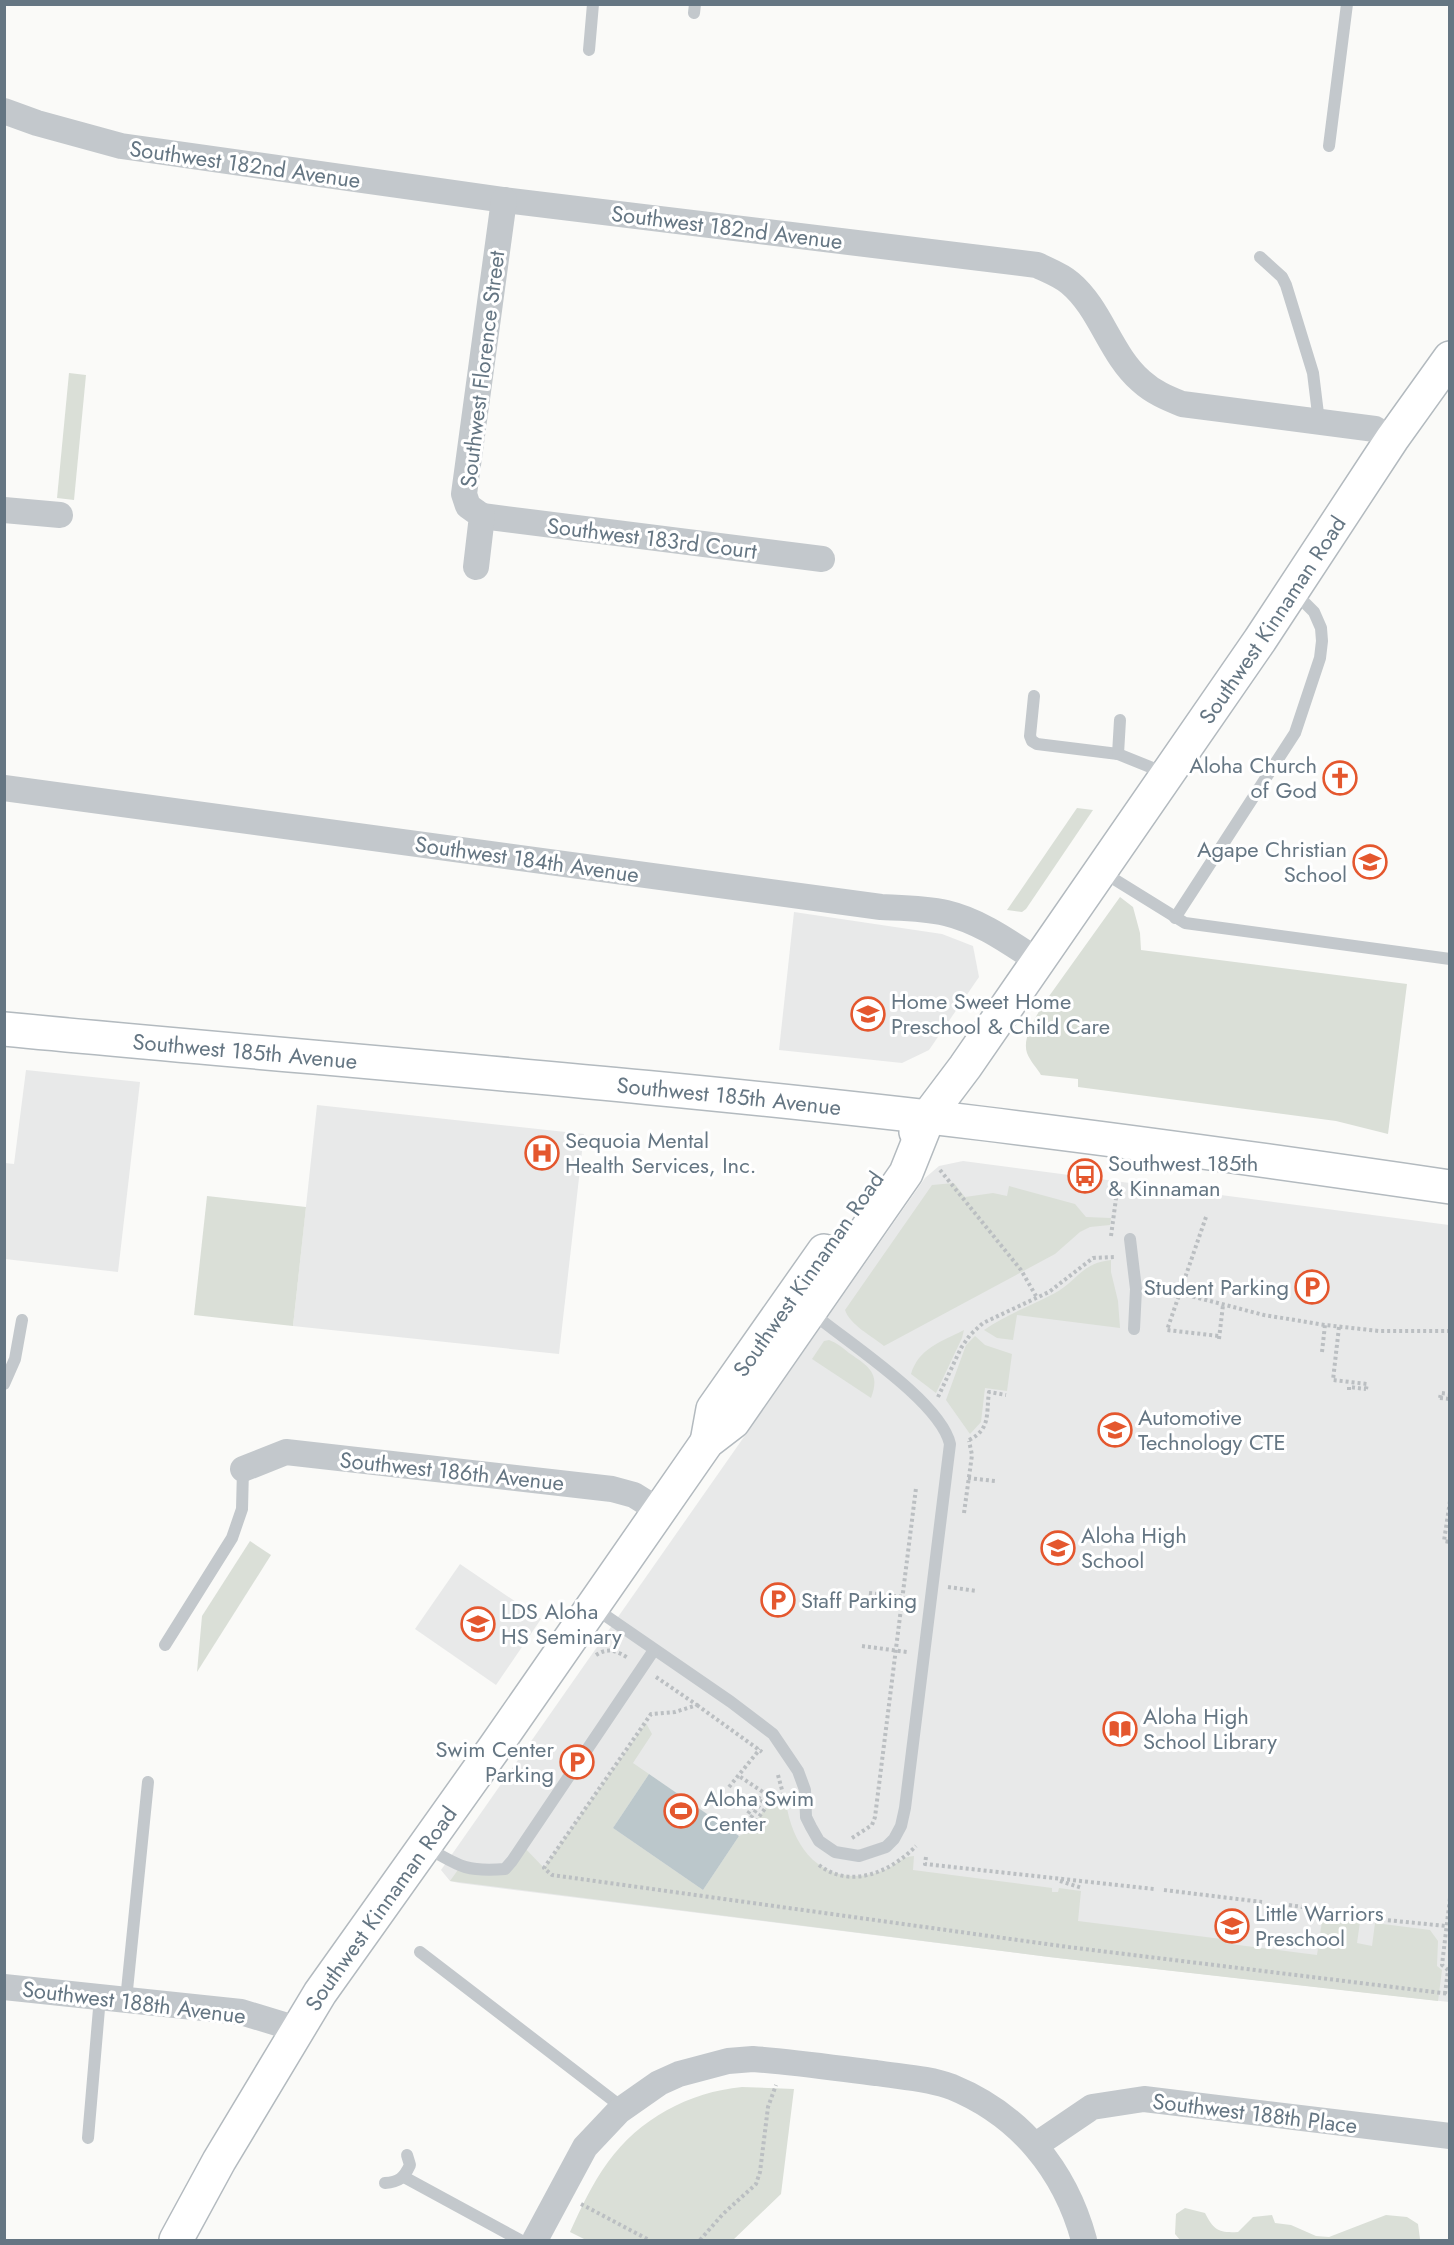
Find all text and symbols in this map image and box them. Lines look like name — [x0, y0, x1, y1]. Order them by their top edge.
street label: Southwest 182nd Avenue — [128, 132, 362, 196]
street label: Southwest 182nd Avenue — [610, 197, 844, 257]
street label: Southwest Florence Street — [452, 248, 512, 489]
street label: Southwest 183rd Court — [545, 509, 759, 567]
street label: Southwest Kinnaman Road — [1191, 509, 1353, 730]
place label: Aloha Church of God — [1189, 749, 1317, 806]
church icon: Aloha Church of God — [1322, 760, 1358, 796]
street label: Southwest 184th Avenue — [413, 827, 641, 891]
place label: Agape Christian School — [1197, 833, 1347, 890]
school or university icon: Agape Christian School — [1352, 844, 1388, 880]
place label: Home Sweet Home Preschool & Child Care — [891, 985, 1110, 1042]
school or university icon: Home Sweet Home Preschool & Child Care — [850, 996, 886, 1032]
street label: Southwest 185th Avenue — [131, 1025, 359, 1077]
street label: Southwest 185th Avenue — [615, 1069, 843, 1123]
place label: Sequoia Mental Health Services, Inc. — [565, 1124, 756, 1181]
hospital icon: Sequoia Mental Health Services, Inc. — [524, 1135, 560, 1171]
place label: Southwest 185th & Kinnaman — [1108, 1147, 1258, 1204]
bus stop icon: Southwest 185th & Kinnaman — [1067, 1158, 1103, 1194]
street label: Southwest Kinnaman Road — [725, 1165, 891, 1383]
parking icon: Student Parking — [1294, 1269, 1330, 1305]
place label: Student Parking — [1144, 1271, 1289, 1303]
place label: Automotive Technology CTE — [1138, 1401, 1286, 1458]
school or university icon: Automotive Technology CTE — [1097, 1412, 1133, 1448]
street label: Southwest 186th Avenue — [338, 1443, 566, 1499]
place label: Aloha High School — [1081, 1519, 1187, 1576]
school or university icon: Aloha High School — [1040, 1530, 1076, 1566]
parking icon: Staff Parking — [760, 1582, 796, 1618]
place label: Staff Parking — [801, 1584, 917, 1616]
place label: LDS Aloha HS Seminary — [501, 1595, 622, 1652]
school or university icon: LDS Aloha HS Seminary — [460, 1606, 496, 1642]
place label: Aloha High School Library — [1143, 1700, 1277, 1757]
library icon: Aloha High School Library — [1102, 1711, 1138, 1747]
place label: Swim Center Parking — [435, 1733, 554, 1790]
parking icon: Swim Center Parking — [559, 1744, 595, 1780]
place label: Aloha Swim Center — [704, 1782, 814, 1839]
sports icon: Aloha Swim Center — [663, 1793, 699, 1829]
street label: Southwest Kinnaman Road — [297, 1799, 464, 2017]
place label: Little Warriors Preschool — [1255, 1897, 1384, 1954]
school or university icon: Little Warriors Preschool — [1214, 1908, 1250, 1944]
street label: Southwest 188th Avenue — [20, 1972, 248, 2032]
street label: Southwest 188th Place — [1151, 2085, 1359, 2141]

